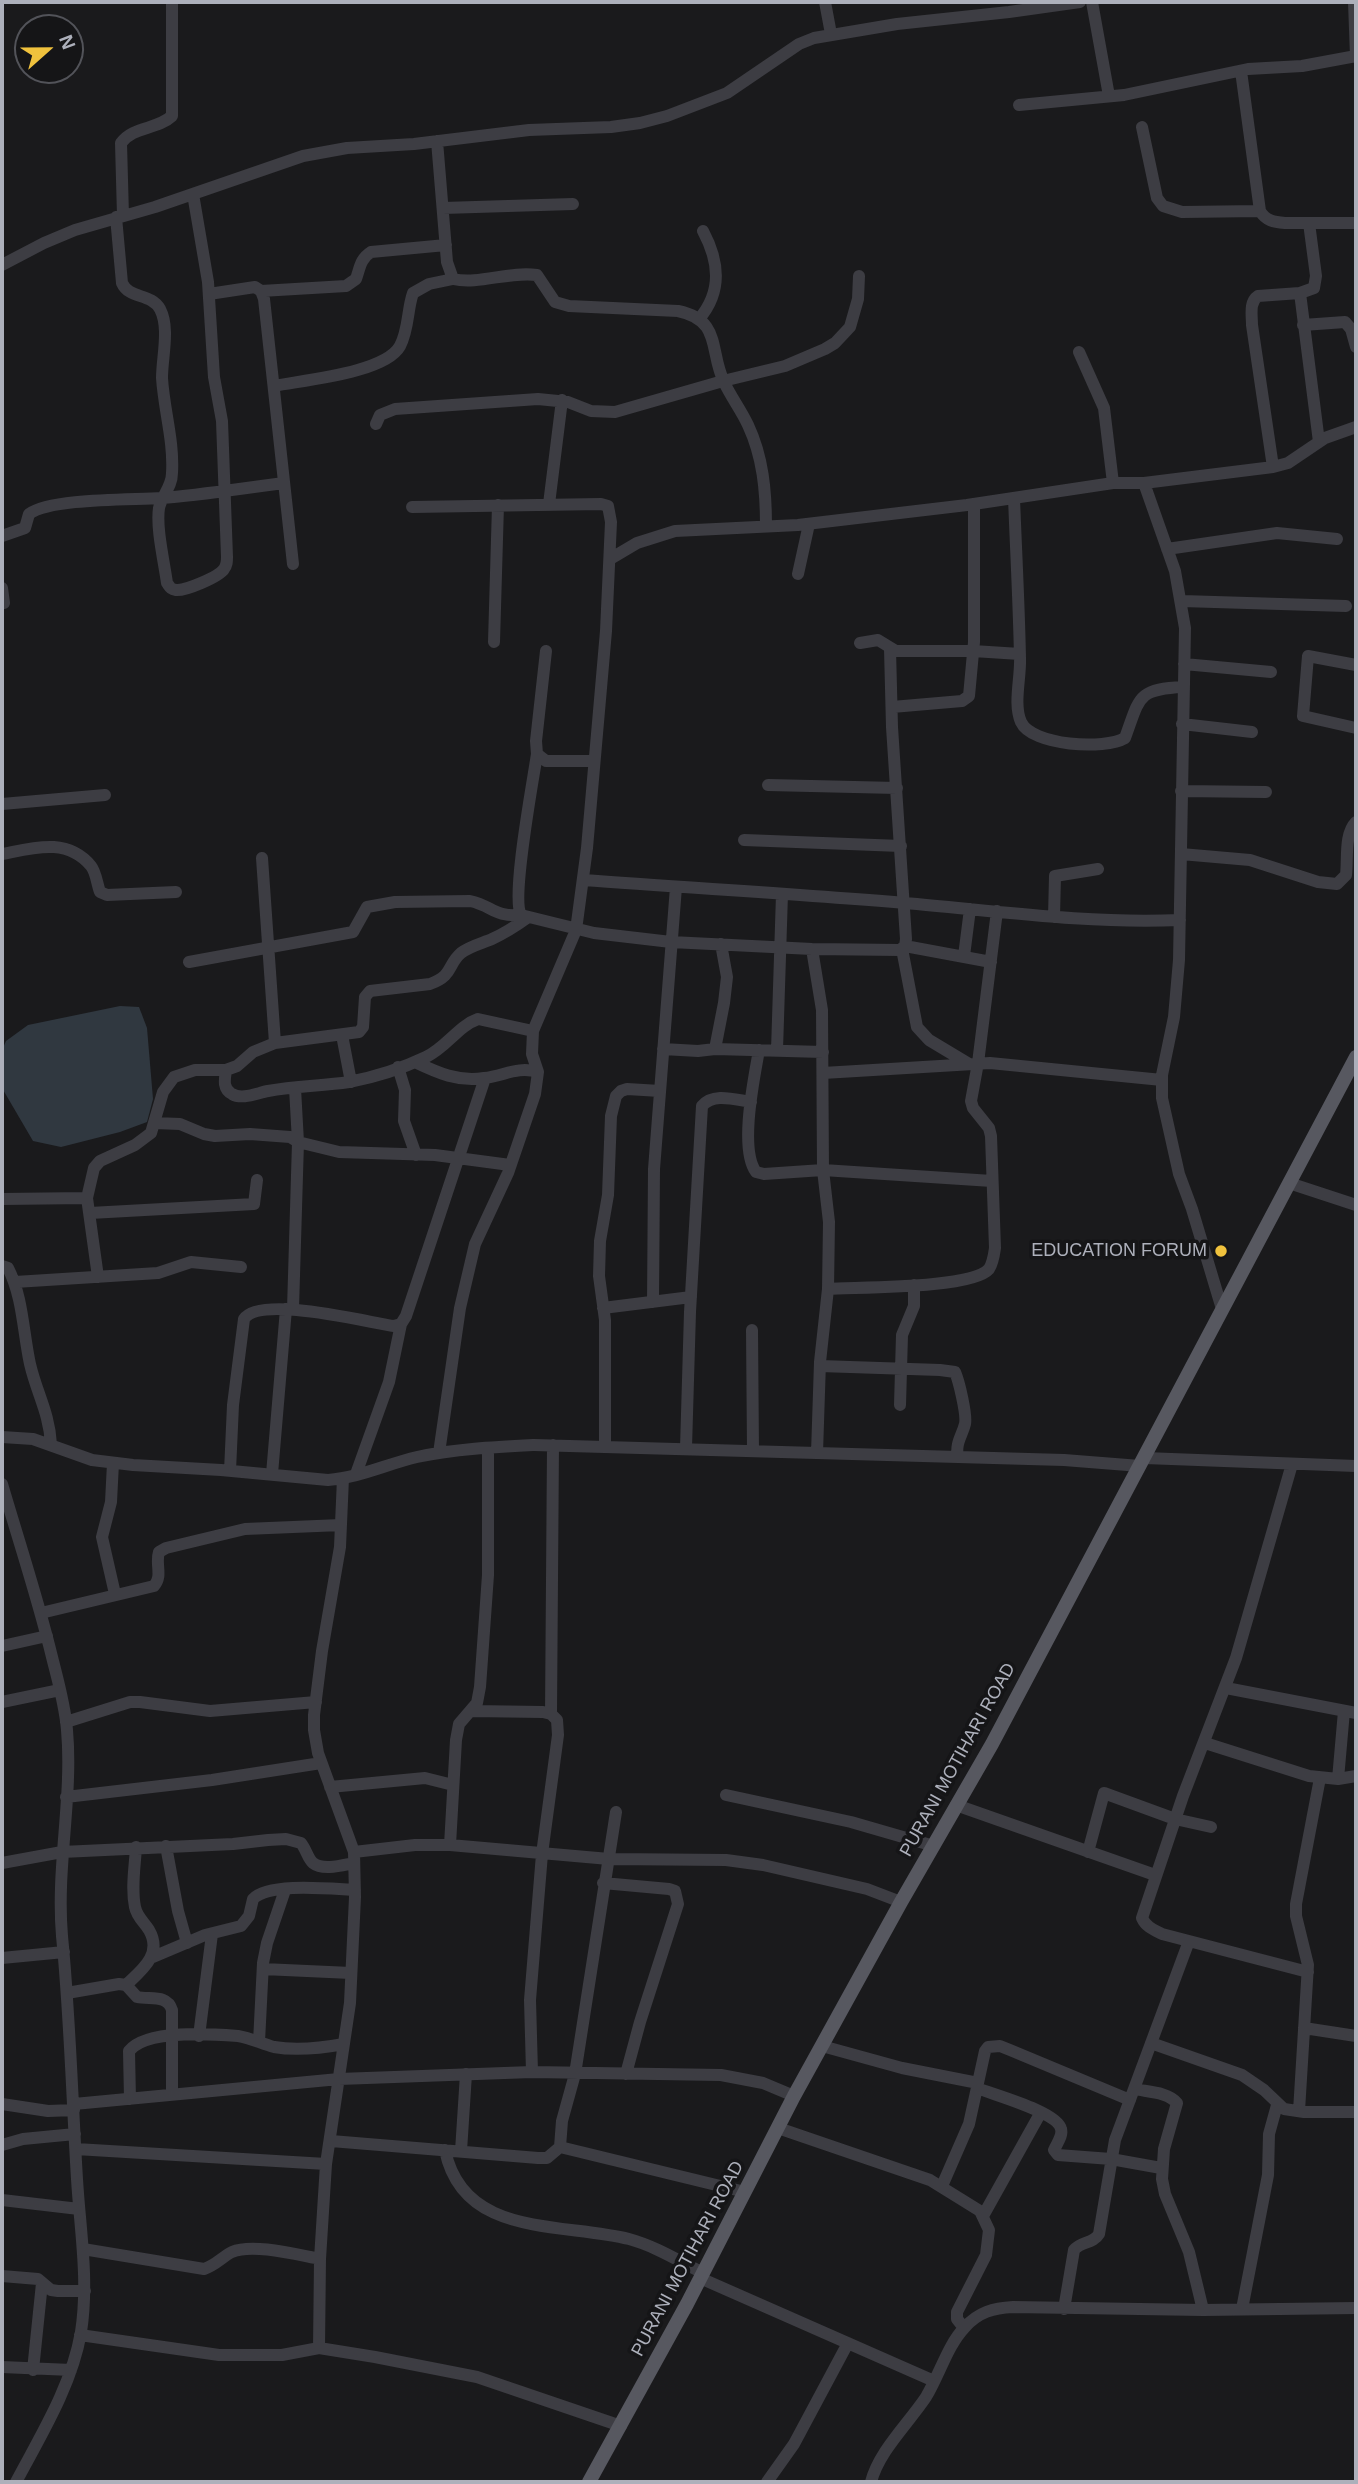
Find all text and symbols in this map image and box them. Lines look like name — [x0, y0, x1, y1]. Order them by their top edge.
north arrow — [14, 14, 84, 84]
text: N — [55, 32, 79, 52]
place label: EDUCATION FORUM — [1031, 1240, 1207, 1262]
marker: EDUCATION FORUM — [1213, 1243, 1229, 1259]
street label: PURANI MOTIHARI ROAD — [896, 1659, 1020, 1861]
street label: PURANI MOTIHARI ROAD — [627, 2158, 749, 2360]

